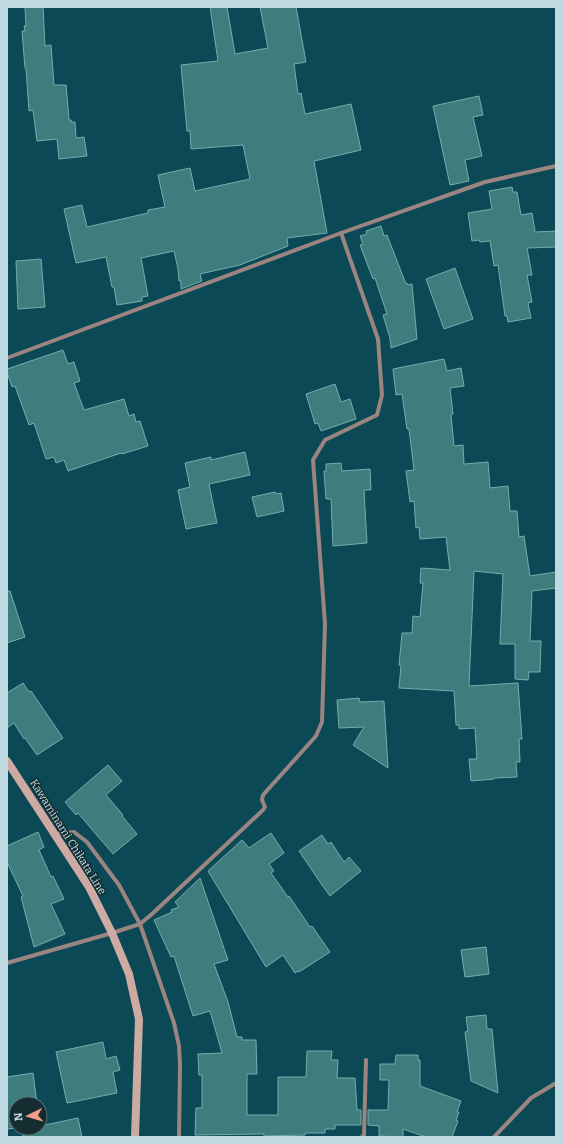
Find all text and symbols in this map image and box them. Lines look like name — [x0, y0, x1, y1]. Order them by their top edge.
street label: Kawaminami Chikata Line — [27, 777, 109, 897]
north arrow — [8, 1096, 48, 1136]
text: N — [12, 1112, 25, 1122]

